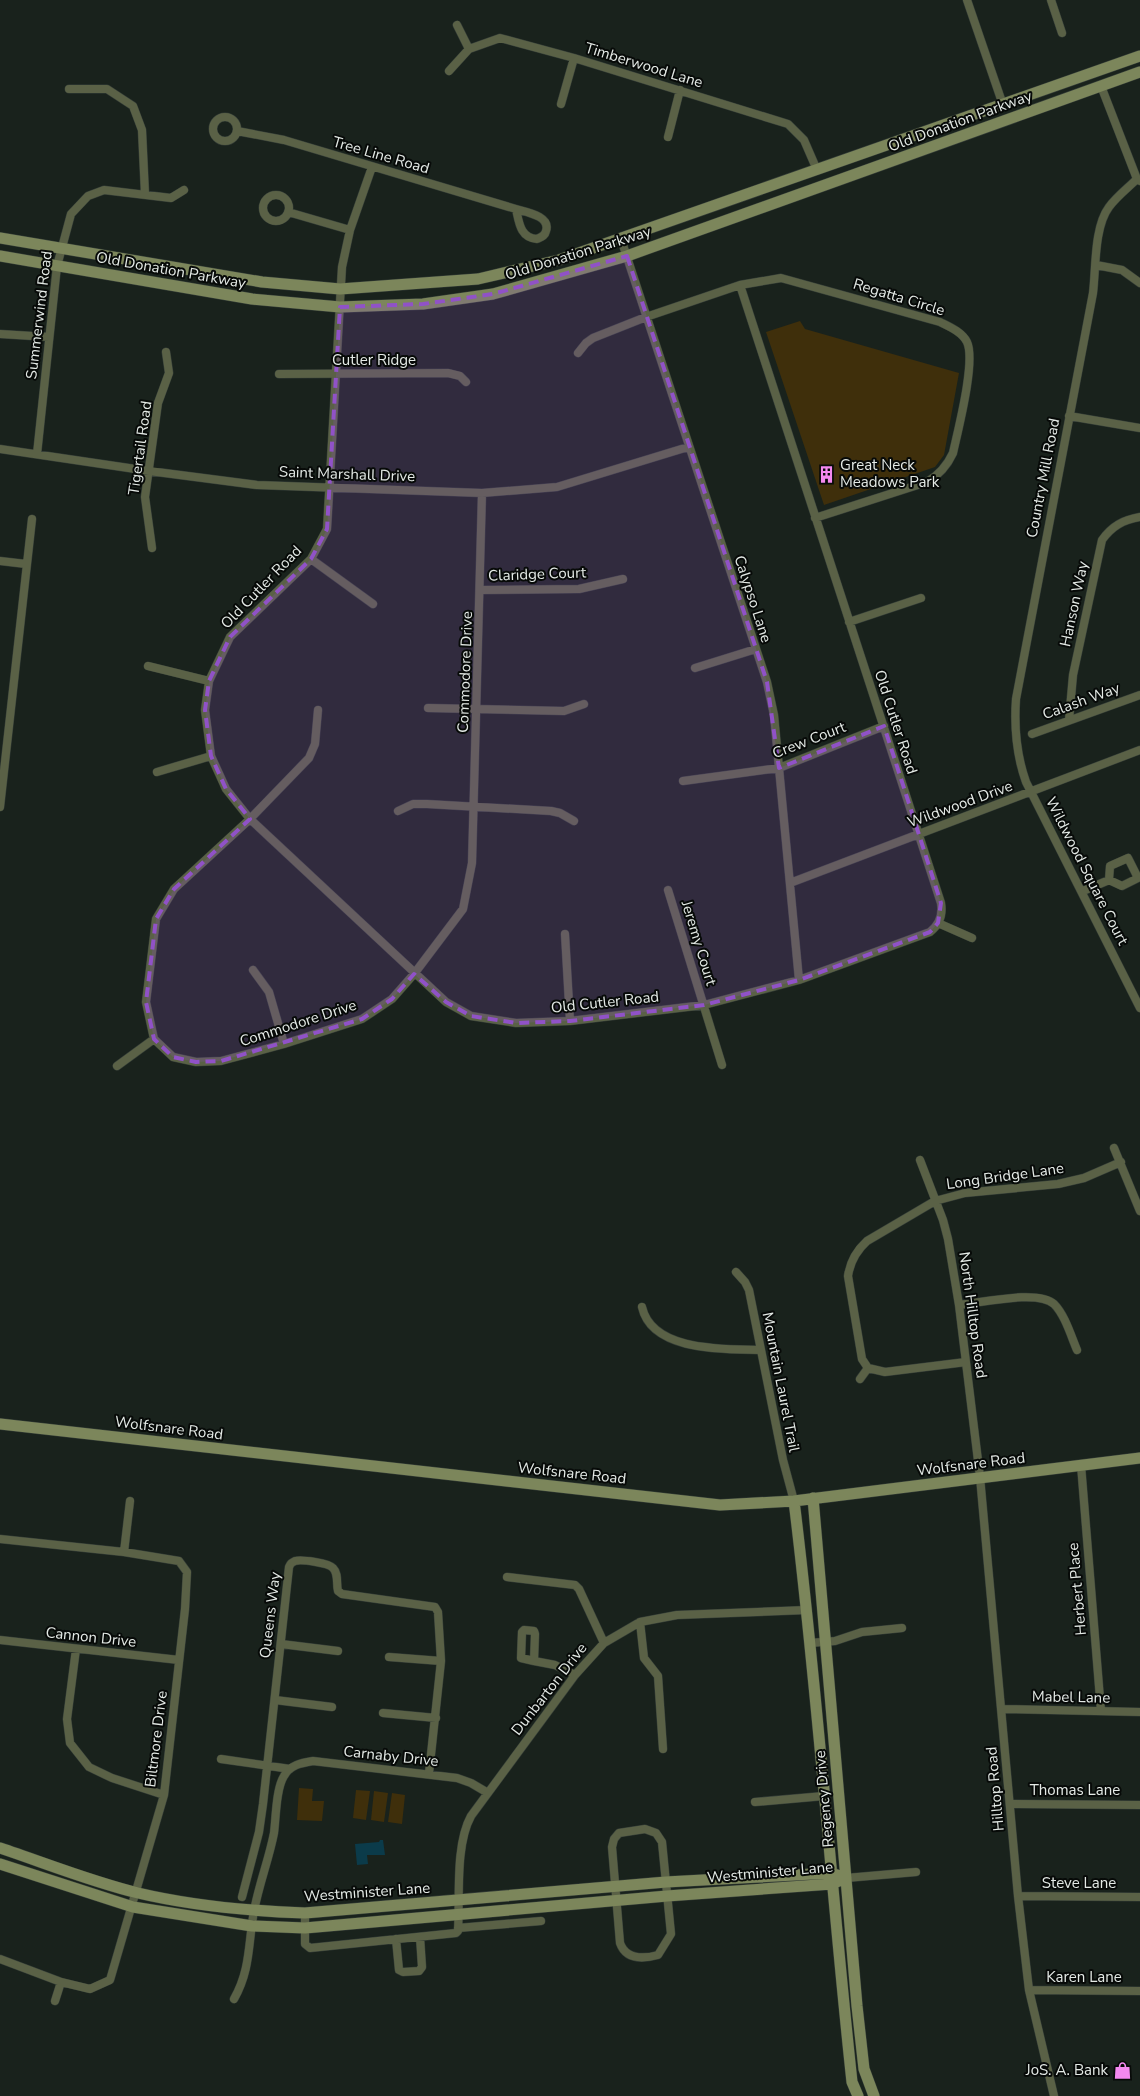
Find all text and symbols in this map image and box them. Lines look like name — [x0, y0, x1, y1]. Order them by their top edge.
street label: Timberwood Lane — [583, 38, 705, 92]
street label: Old Donation Parkway — [885, 86, 1035, 156]
street label: Tree Line Road — [330, 132, 432, 178]
street label: Old Donation Parkway — [503, 221, 654, 285]
street label: Old Donation Parkway — [95, 247, 248, 293]
street label: Summerwind Road — [21, 250, 57, 380]
street label: Regatta Circle — [851, 274, 947, 320]
street label: Cutler Ridge — [332, 350, 416, 370]
street label: Tigertail Road — [123, 400, 157, 496]
street label: Country Mill Road — [1022, 416, 1064, 540]
place label: Great Neck Meadows Park — [840, 455, 940, 492]
street label: Saint Marshall Drive — [279, 462, 415, 486]
building icon: Great Neck Meadows Park — [816, 464, 836, 484]
street label: Old Cutler Road — [216, 541, 306, 633]
street label: Calypso Lane — [730, 553, 777, 645]
street label: Hanson Way — [1055, 559, 1093, 649]
street label: Claridge Court — [488, 562, 587, 586]
street label: Commodore Drive — [453, 611, 477, 733]
street label: Old Cutler Road — [870, 667, 922, 777]
street label: Calash Way — [1040, 678, 1123, 724]
street label: Crew Court — [769, 717, 849, 763]
street label: Wildwood Drive — [905, 776, 1015, 832]
street label: Wildwood Square Court — [1041, 794, 1133, 949]
street label: Jeremy Court — [676, 897, 722, 989]
street label: Old Cutler Road — [550, 986, 660, 1018]
street label: Commodore Drive — [237, 995, 359, 1051]
street label: Long Bridge Lane — [945, 1158, 1065, 1194]
street label: North Hilltop Road — [954, 1250, 992, 1380]
street label: Mountain Laurel Trail — [758, 1310, 804, 1454]
street label: Wolfsnare Road — [114, 1411, 224, 1445]
street label: Wolfsnare Road — [916, 1447, 1026, 1481]
street label: Wolfsnare Road — [517, 1457, 627, 1489]
street label: Herbert Place — [1063, 1542, 1091, 1636]
street label: Queens Way — [255, 1570, 285, 1659]
street label: Cannon Drive — [45, 1622, 137, 1652]
street label: Dunbarton Drive — [507, 1639, 591, 1739]
street label: Mabel Lane — [1032, 1686, 1110, 1708]
street label: Biltmore Drive — [140, 1690, 172, 1788]
street label: Carnaby Drive — [343, 1741, 440, 1771]
street label: Hilltop Road — [981, 1746, 1009, 1832]
street label: Regency Drive — [810, 1750, 838, 1848]
street label: Thomas Lane — [1030, 1780, 1120, 1800]
street label: Westminister Lane — [706, 1857, 834, 1887]
street label: Steve Lane — [1042, 1873, 1116, 1893]
street label: Westminister Lane — [303, 1878, 431, 1906]
street label: Karen Lane — [1046, 1967, 1122, 1987]
place label: JoS. A. Bank — [1025, 2060, 1108, 2080]
shop icon: JoS. A. Bank — [1112, 2060, 1132, 2080]

